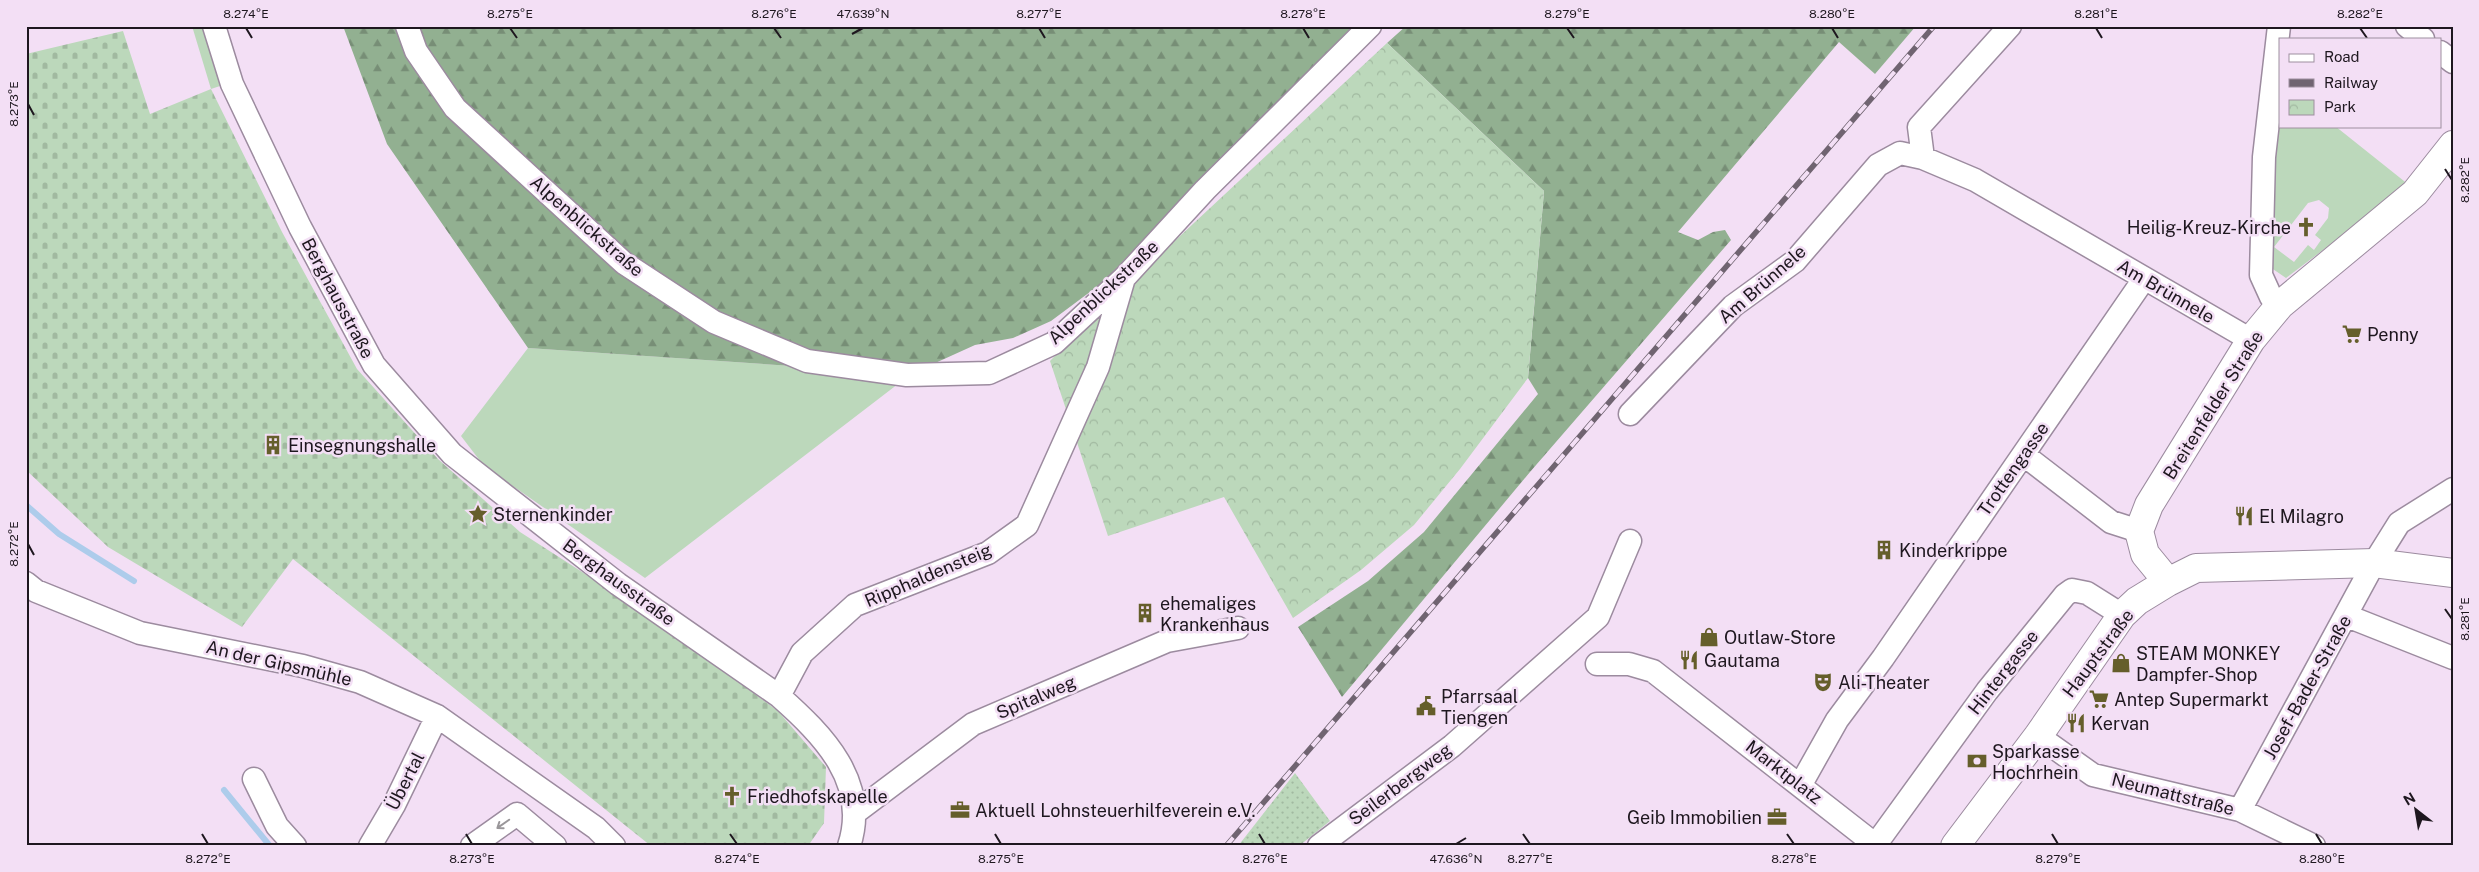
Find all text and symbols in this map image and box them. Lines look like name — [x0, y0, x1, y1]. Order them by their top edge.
text: 8.274°E — [223, 7, 269, 21]
text: 8.275°E — [487, 7, 533, 21]
text: 8.276°E — [751, 7, 797, 21]
text: 47.639°N — [837, 7, 889, 21]
text: 8.277°E — [1016, 7, 1062, 21]
text: 8.278°E — [1280, 7, 1326, 21]
text: 8.279°E — [1544, 7, 1590, 21]
text: 8.280°E — [1809, 7, 1855, 21]
text: 8.281°E — [2074, 7, 2118, 21]
text: 8.282°E — [2337, 7, 2383, 21]
legend — [2279, 38, 2442, 128]
text: Road — [2324, 48, 2360, 65]
text: Railway — [2324, 74, 2378, 91]
text: 8.273°E — [7, 81, 21, 127]
text: Park — [2324, 98, 2356, 115]
text: 8.282°E — [2458, 157, 2472, 203]
street label: Alpenblickstraße — [526, 171, 648, 281]
church icon: Heilig-Kreuz-Kirche — [2295, 216, 2317, 238]
place label: Heilig-Kreuz-Kirche — [2127, 217, 2291, 238]
street label: Berghausstraße — [297, 234, 379, 362]
street label: Alpenblickstraße — [1044, 236, 1162, 348]
street label: Am Brünnele — [1714, 240, 1810, 328]
street label: Am Brünnele — [2114, 255, 2218, 327]
supermarket icon: Penny — [2341, 323, 2363, 345]
place label: Penny — [2367, 324, 2419, 345]
street label: Breitenfelder Straße — [2159, 327, 2267, 483]
street label: Trottengasse — [1973, 418, 2053, 520]
building icon: Einsegnungshalle — [262, 434, 284, 456]
place label: Einsegnungshalle — [288, 435, 436, 456]
place icon: Sternenkinder — [467, 503, 489, 525]
place label: Sternenkinder — [493, 504, 613, 525]
restaurant icon: El Milagro — [2233, 505, 2255, 527]
place label: El Milagro — [2259, 506, 2344, 527]
text: 8.272°E — [7, 521, 21, 567]
street label: Berghausstraße — [559, 534, 679, 630]
street label: Ripphaldensteig — [861, 539, 995, 611]
building icon: Kinderkrippe — [1873, 539, 1895, 561]
place label: Kinderkrippe — [1899, 540, 2008, 561]
place label: ehemaliges Krankenhaus — [1160, 593, 1269, 635]
text: 8.281°E — [2458, 597, 2472, 641]
building icon: ehemaliges Krankenhaus — [1134, 602, 1156, 624]
street label: Hauptstraße — [2058, 605, 2138, 701]
street label: Josef-Bader-Straße — [2259, 611, 2355, 763]
shop icon: Outlaw-Store — [1698, 626, 1720, 648]
street label: Hintergasse — [1964, 626, 2042, 718]
place label: Outlaw-Store — [1724, 627, 1836, 648]
street label: An der Gipsmühle — [204, 636, 354, 690]
place label: STEAM MONKEY Dampfer-Shop — [2136, 643, 2280, 685]
restaurant icon: Gautama — [1678, 649, 1700, 671]
place label: Gautama — [1704, 650, 1780, 671]
shop icon: STEAM MONKEY Dampfer-Shop — [2110, 652, 2132, 674]
street label: Spitalweg — [993, 671, 1079, 723]
theatre icon: Ali-Theater — [1812, 671, 1834, 693]
place label: Ali-Theater — [1838, 672, 1930, 693]
place label: Pfarrsaal Tiengen — [1441, 686, 1518, 728]
supermarket icon: Antep Supermarkt — [2088, 688, 2110, 710]
place label: Antep Supermarkt — [2114, 689, 2269, 710]
public building icon: Pfarrsaal Tiengen — [1415, 695, 1437, 717]
restaurant icon: Kervan — [2065, 712, 2087, 734]
place label: Kervan — [2091, 713, 2149, 734]
street label: Marktplatz — [1742, 736, 1826, 808]
street label: Seilerbergweg — [1345, 739, 1455, 829]
place label: Sparkasse Hochrhein — [1992, 741, 2080, 783]
street label: Übertal — [381, 748, 429, 814]
bank icon: Sparkasse Hochrhein — [1966, 750, 1988, 772]
street label: Neumattstraße — [2109, 769, 2237, 819]
north arrow — [2392, 784, 2442, 834]
church icon: Friedhofskapelle — [721, 785, 743, 807]
place label: Friedhofskapelle — [747, 786, 888, 807]
text: N — [2400, 789, 2418, 809]
office icon: Aktuell Lohnsteuerhilfeverein e.V. — [949, 799, 971, 821]
place label: Aktuell Lohnsteuerhilfeverein e.V. — [975, 800, 1256, 821]
office icon: Geib Immobilien — [1766, 806, 1788, 828]
place label: Geib Immobilien — [1627, 807, 1762, 828]
one-way arrow — [496, 819, 510, 829]
text: 8.272°E — [185, 852, 231, 866]
text: 8.273°E — [449, 852, 495, 866]
text: 8.274°E — [714, 852, 760, 866]
text: 8.275°E — [978, 852, 1024, 866]
text: 8.276°E — [1242, 852, 1288, 866]
text: 47.636°N — [1430, 852, 1482, 866]
text: 8.277°E — [1507, 852, 1553, 866]
text: 8.278°E — [1771, 852, 1817, 866]
text: 8.279°E — [2035, 852, 2081, 866]
text: 8.280°E — [2299, 852, 2345, 866]

